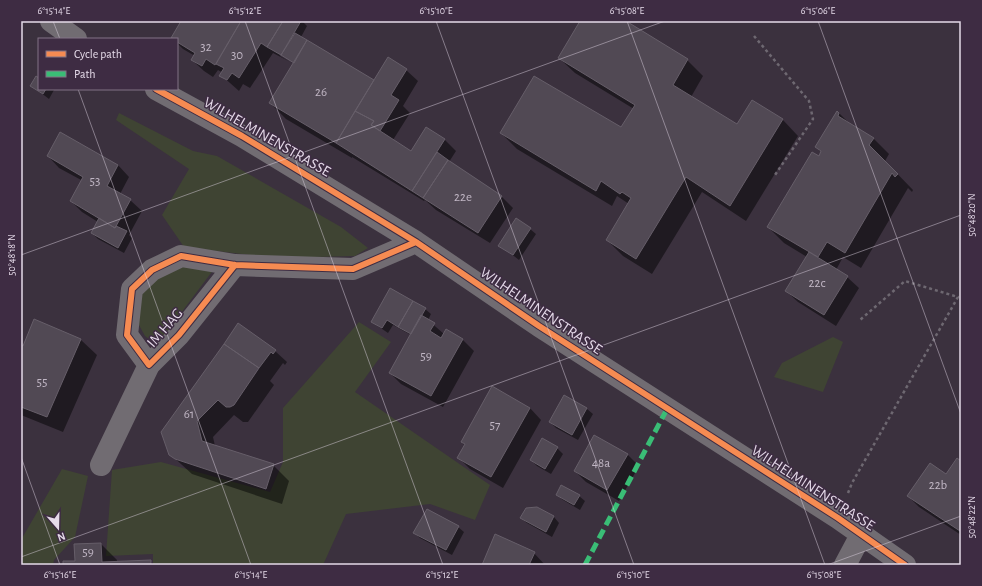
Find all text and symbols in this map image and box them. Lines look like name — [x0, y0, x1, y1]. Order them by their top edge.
text: 6°15'14"E — [38, 6, 71, 16]
text: 6°15'12"E — [229, 6, 261, 16]
text: 6°15'10"E — [419, 6, 453, 16]
text: 6°15'08"E — [610, 6, 644, 16]
text: 6°15'06"E — [801, 6, 835, 16]
legend — [38, 38, 178, 90]
house number: 32 — [200, 41, 212, 54]
text: Cycle path — [74, 48, 122, 61]
house number: 30 — [231, 49, 243, 62]
text: Path — [74, 68, 96, 80]
house number: 26 — [315, 86, 327, 99]
street label: WILHELMINENSTRASSE — [201, 95, 333, 179]
house number: 53 — [90, 175, 100, 188]
house number: 22e — [454, 191, 472, 204]
text: 50°48'20"N — [967, 193, 977, 237]
text: 50°48'18"N — [7, 234, 17, 276]
street label: WILHELMINENSTRASSE — [477, 265, 605, 357]
house number: 22c — [809, 277, 825, 290]
street label: IM HAG — [144, 306, 186, 350]
house number: 59 — [420, 350, 432, 363]
house number: 55 — [37, 376, 47, 389]
house number: 61 — [184, 408, 194, 421]
house number: 57 — [490, 419, 501, 432]
street label: WILHELMINENSTRASSE — [749, 443, 877, 533]
house number: 48a — [592, 457, 610, 470]
house number: 22b — [929, 479, 948, 492]
text: 50°48'22"N — [967, 496, 977, 538]
north arrow — [38, 508, 78, 548]
text: N — [56, 530, 67, 543]
house number: 59 — [82, 546, 94, 559]
text: 6°15'16"E — [44, 570, 77, 580]
text: 6°15'14"E — [235, 570, 268, 580]
text: 6°15'12"E — [426, 570, 458, 580]
text: 6°15'10"E — [616, 570, 650, 580]
text: 6°15'08"E — [807, 570, 841, 580]

